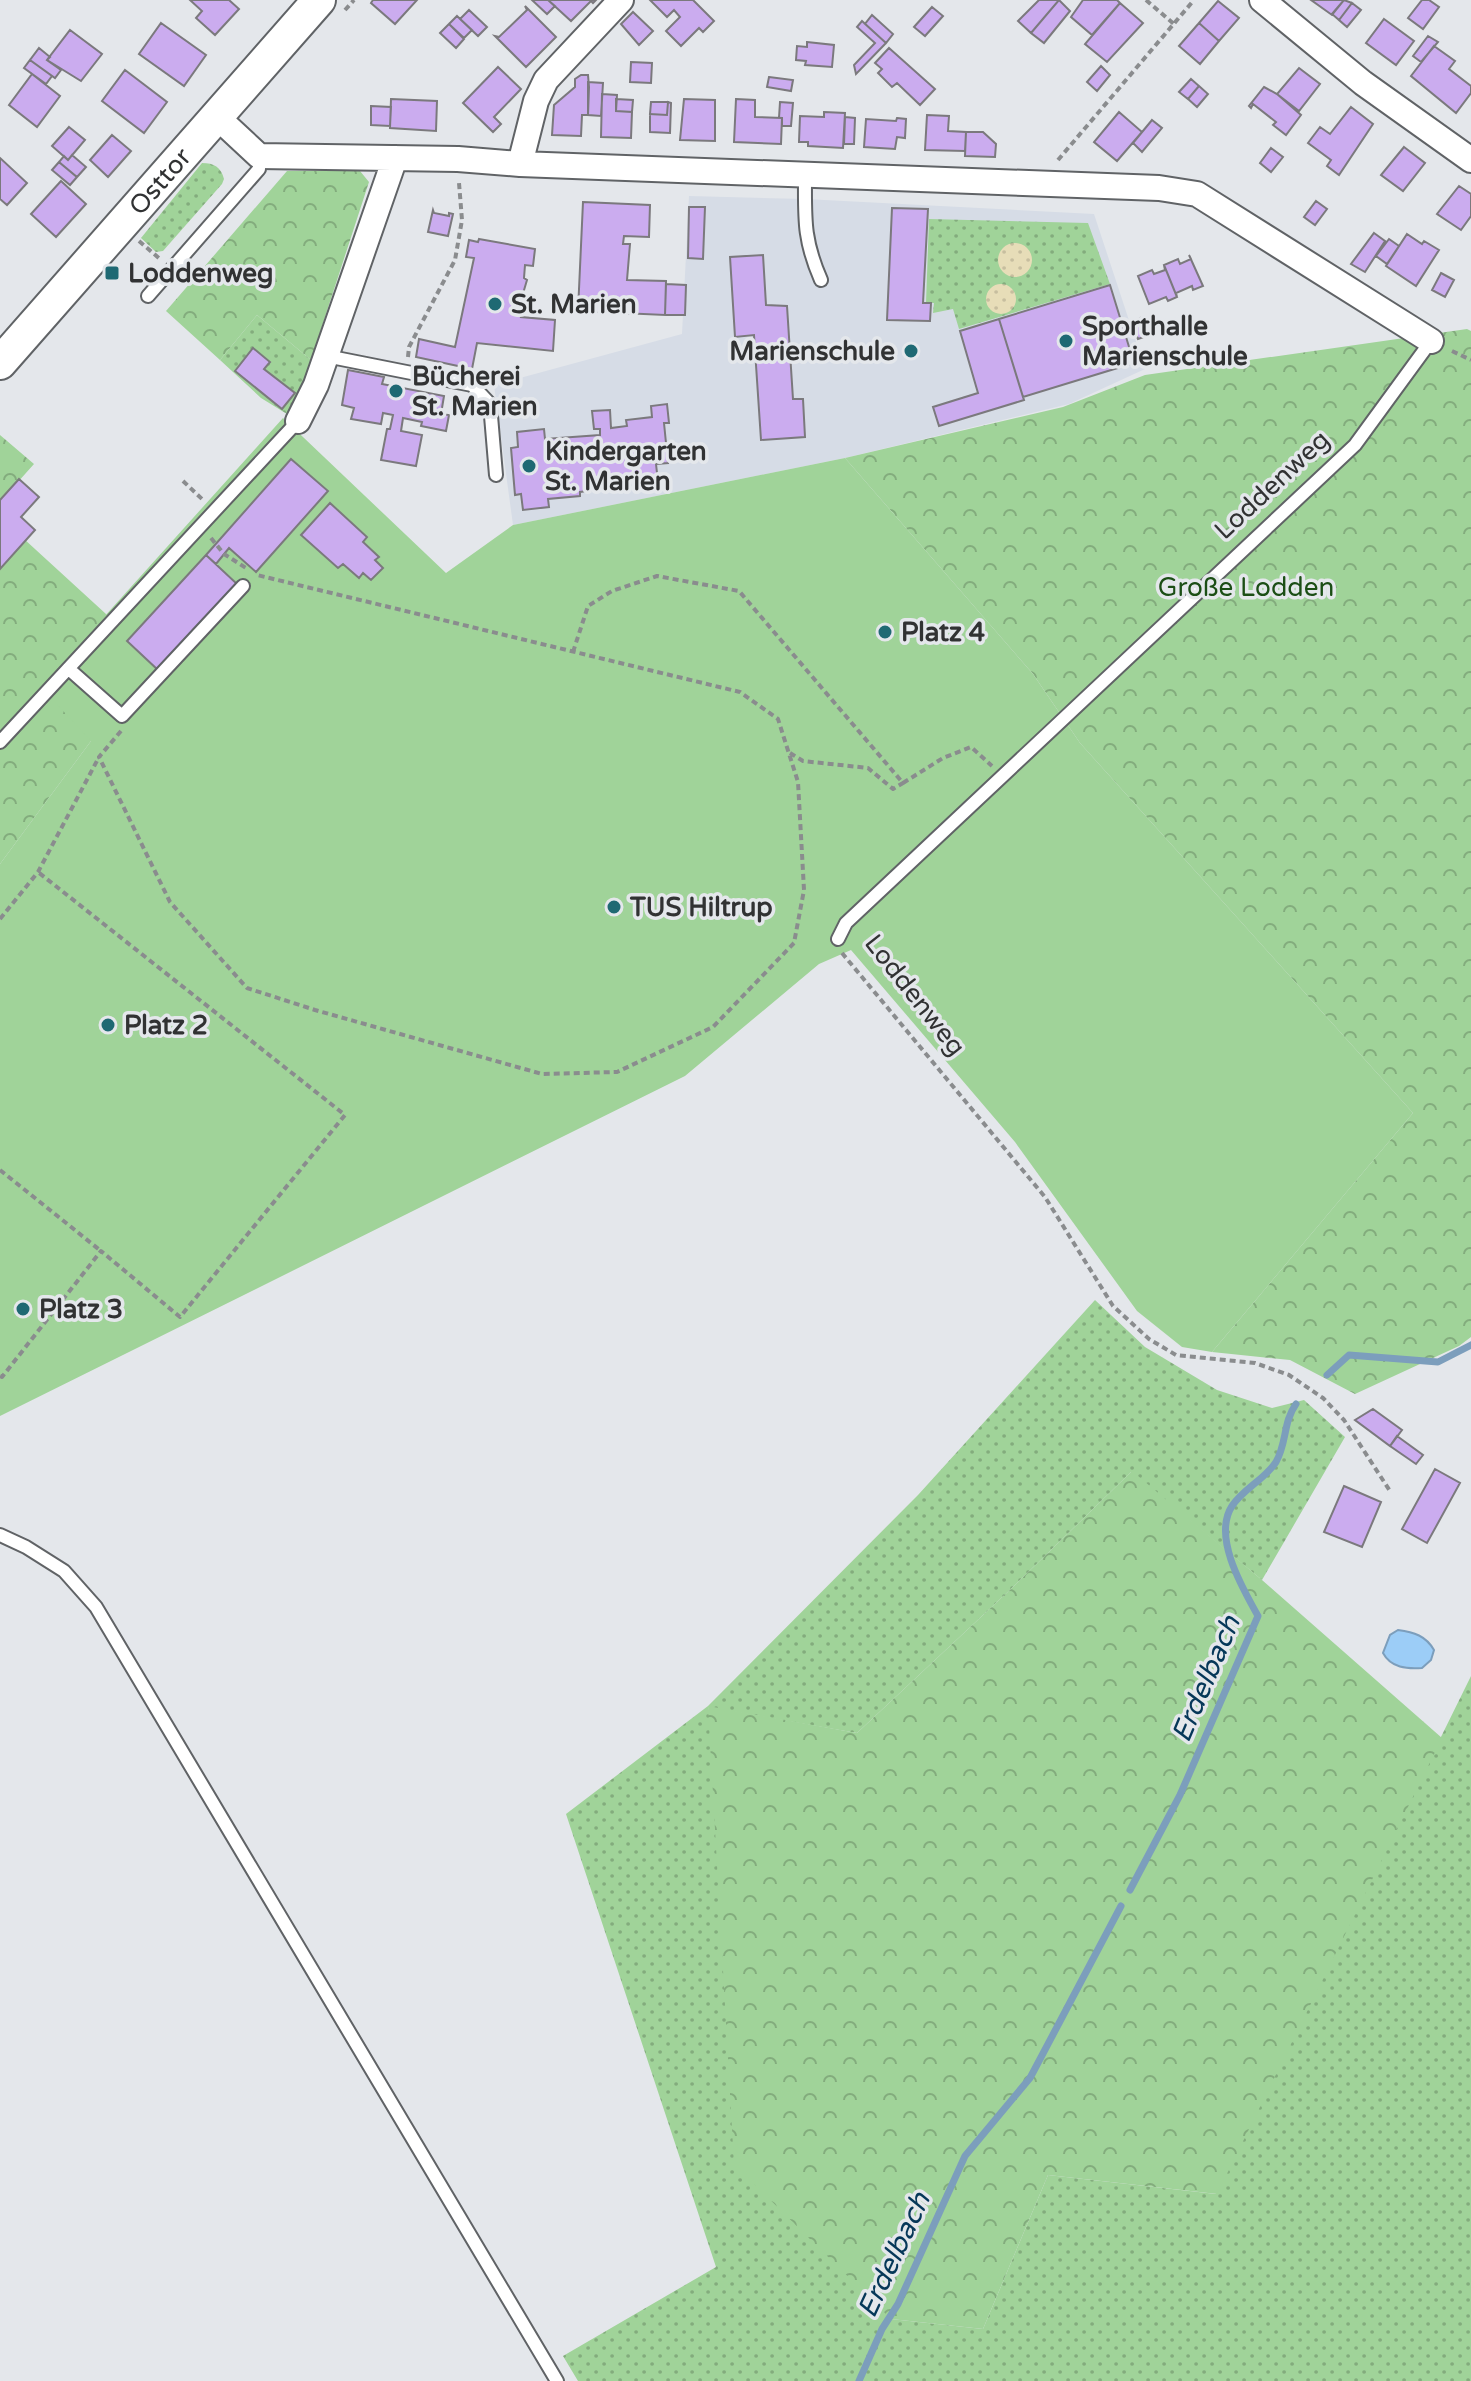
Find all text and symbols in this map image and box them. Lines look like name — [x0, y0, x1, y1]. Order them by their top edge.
street label: Osttor — [122, 141, 197, 221]
place label: Loddenweg — [128, 258, 273, 289]
marker: Loddenweg — [103, 264, 121, 282]
place label: St. Marien — [511, 289, 637, 320]
marker: St. Marien — [486, 295, 504, 313]
place label: Sporthalle Marienschule — [1082, 311, 1248, 372]
marker: Sporthalle Marienschule — [1057, 332, 1075, 350]
place label: Marienschule — [729, 336, 895, 367]
marker: Marienschule — [902, 342, 920, 360]
place label: Bücherei St. Marien — [412, 361, 538, 422]
marker: Bücherei St. Marien — [387, 382, 405, 400]
street label: Loddenweg — [1208, 424, 1336, 546]
place label: Kindergarten St. Marien — [545, 436, 707, 497]
marker: Kindergarten St. Marien — [520, 457, 538, 475]
park label: Große Lodden — [1158, 572, 1334, 603]
place label: Platz 4 — [901, 617, 985, 648]
marker: Platz 4 — [876, 623, 894, 641]
place label: TUS Hiltrup — [629, 892, 773, 923]
marker: TUS Hiltrup — [605, 898, 623, 916]
street label: Loddenweg — [858, 928, 972, 1062]
place label: Platz 2 — [124, 1010, 208, 1041]
marker: Platz 2 — [99, 1016, 117, 1034]
place label: Platz 3 — [39, 1294, 123, 1325]
marker: Platz 3 — [14, 1300, 32, 1318]
water label: Erdelbach — [1164, 1610, 1248, 1747]
water label: Erdelbach — [850, 2186, 938, 2323]

